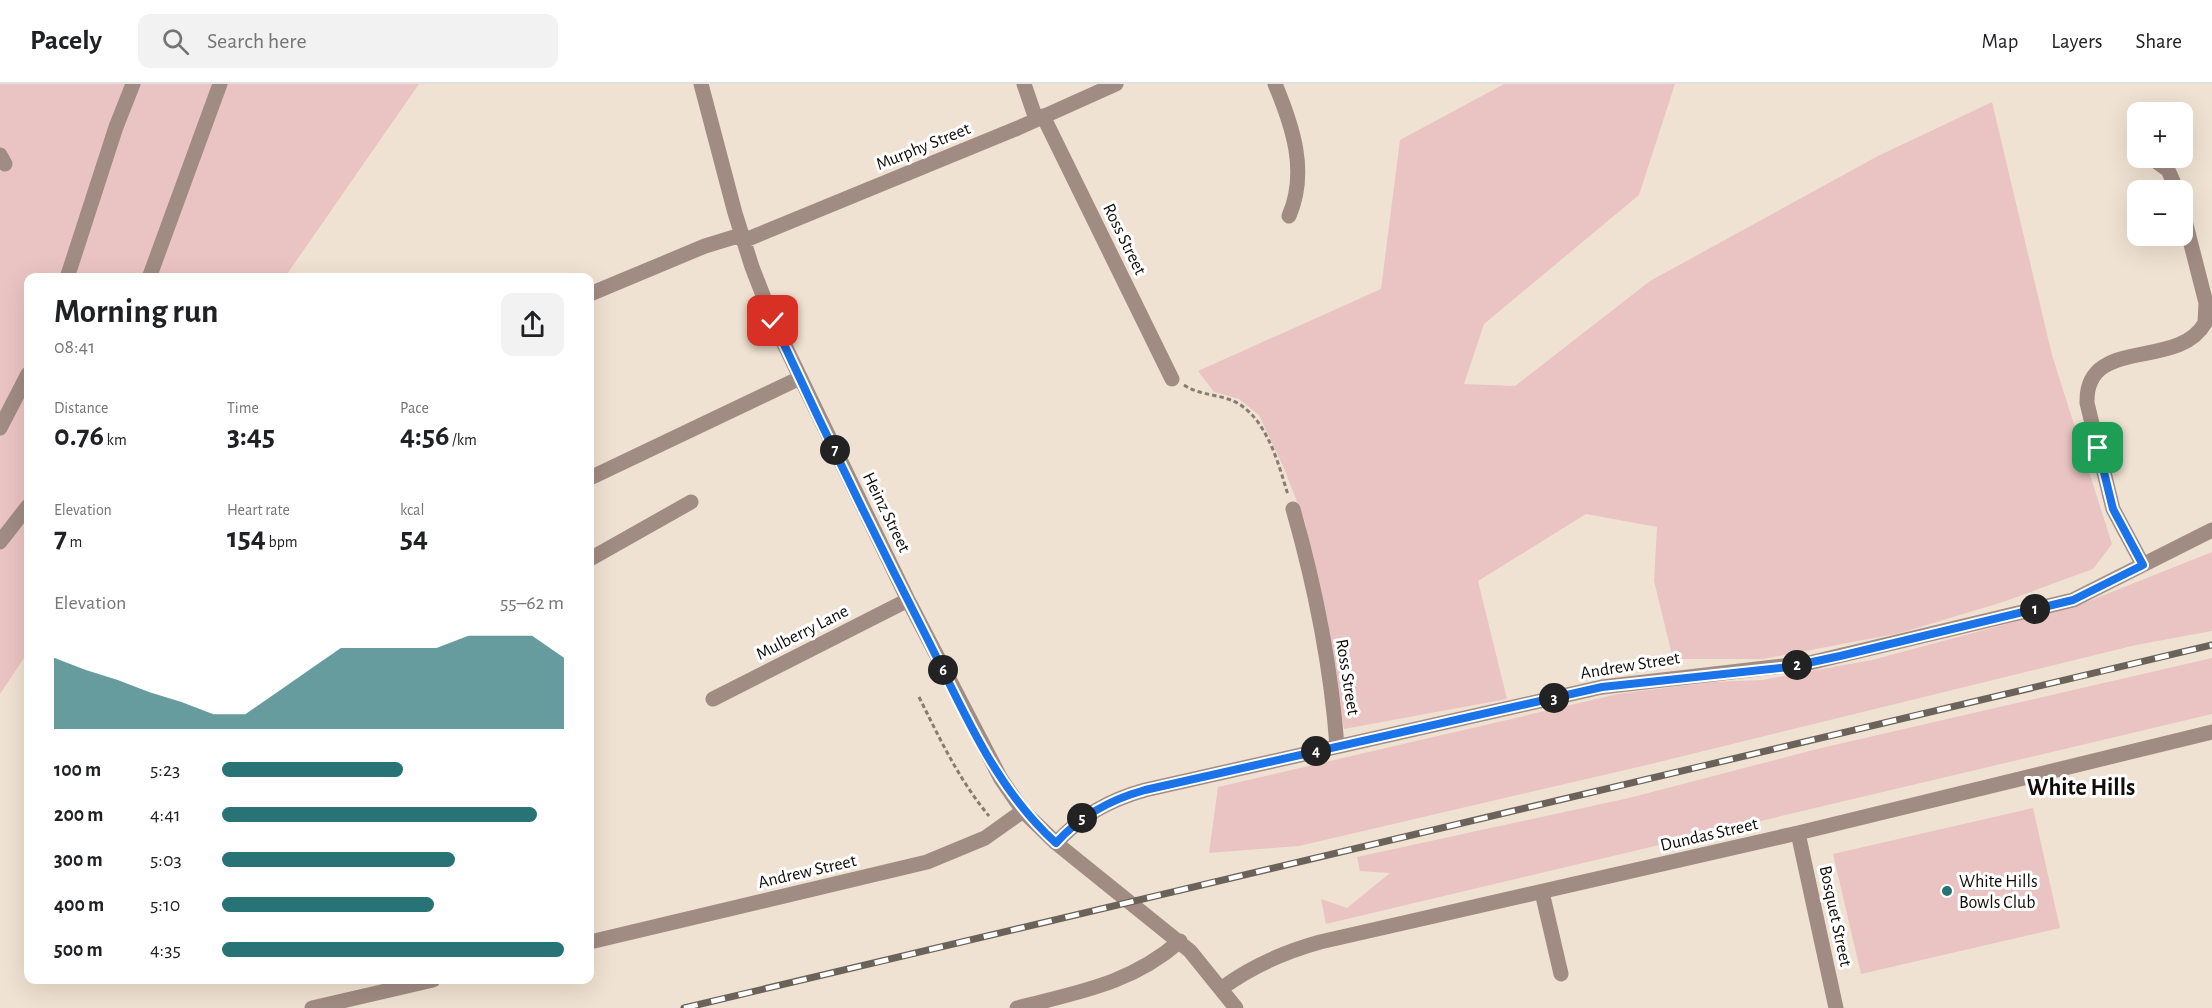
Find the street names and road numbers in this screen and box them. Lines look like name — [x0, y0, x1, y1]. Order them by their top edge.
street label: Murphy Street — [874, 120, 973, 174]
street label: Ross Street — [1099, 201, 1149, 278]
street label: Heinz Street — [859, 470, 913, 556]
street label: Mulberry Lane — [753, 602, 851, 664]
street label: Ross Street — [1332, 638, 1362, 717]
street label: Andrew Street — [1579, 649, 1681, 683]
street label: Dundas Street — [1659, 815, 1760, 855]
street label: Andrew Street — [756, 852, 858, 892]
street label: Bosquet Street — [1816, 864, 1855, 969]

